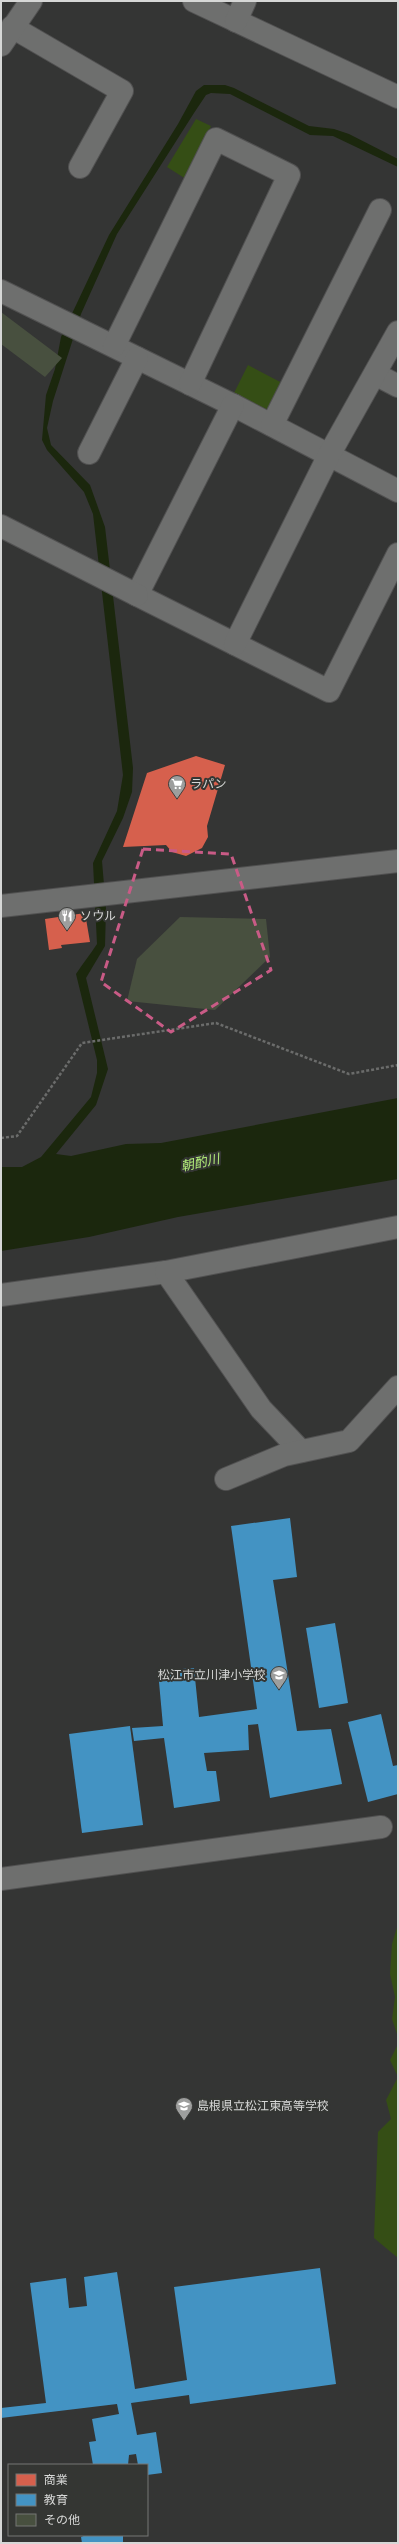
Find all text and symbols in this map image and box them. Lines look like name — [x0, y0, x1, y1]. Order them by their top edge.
supermarket icon: ラパン — [167, 774, 187, 799]
place label: ラパン — [190, 776, 226, 791]
restaurant icon: ソウル — [57, 906, 77, 931]
place label: ソウル — [80, 908, 116, 923]
water label: 朝酌川 — [179, 1150, 223, 1174]
school or university icon: 松江市立川津小学校 — [269, 1665, 289, 1690]
place label: 松江市立川津小学校 — [158, 1667, 266, 1682]
school or university icon: 島根県立松江東高等学校 — [174, 2096, 194, 2121]
place label: 島根県立松江東高等学校 — [197, 2098, 329, 2113]
legend — [8, 2464, 148, 2536]
text: 商業 — [44, 2472, 68, 2487]
text: 教育 — [44, 2492, 68, 2507]
text: その他 — [44, 2512, 80, 2527]

